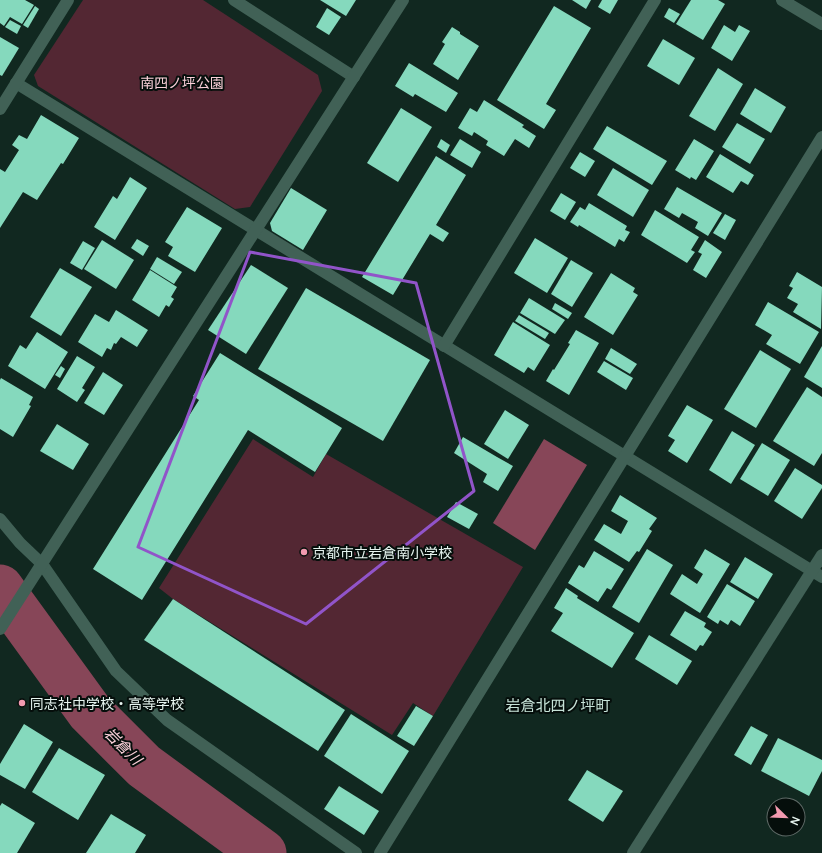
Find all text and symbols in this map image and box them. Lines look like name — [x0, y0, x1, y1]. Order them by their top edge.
park label: 南四ノ坪公園 — [140, 73, 224, 92]
place label: 京都市立岩倉南小学校 — [312, 543, 452, 562]
marker: 京都市立岩倉南小学校 — [299, 547, 309, 557]
place label: 同志社中学校・高等学校 — [30, 694, 184, 713]
district label: 岩倉北四ノ坪町 — [505, 695, 611, 716]
marker: 同志社中学校・高等学校 — [17, 698, 27, 708]
water label: 岩倉川 — [100, 723, 148, 771]
north arrow — [766, 797, 806, 837]
text: N — [787, 815, 804, 828]

